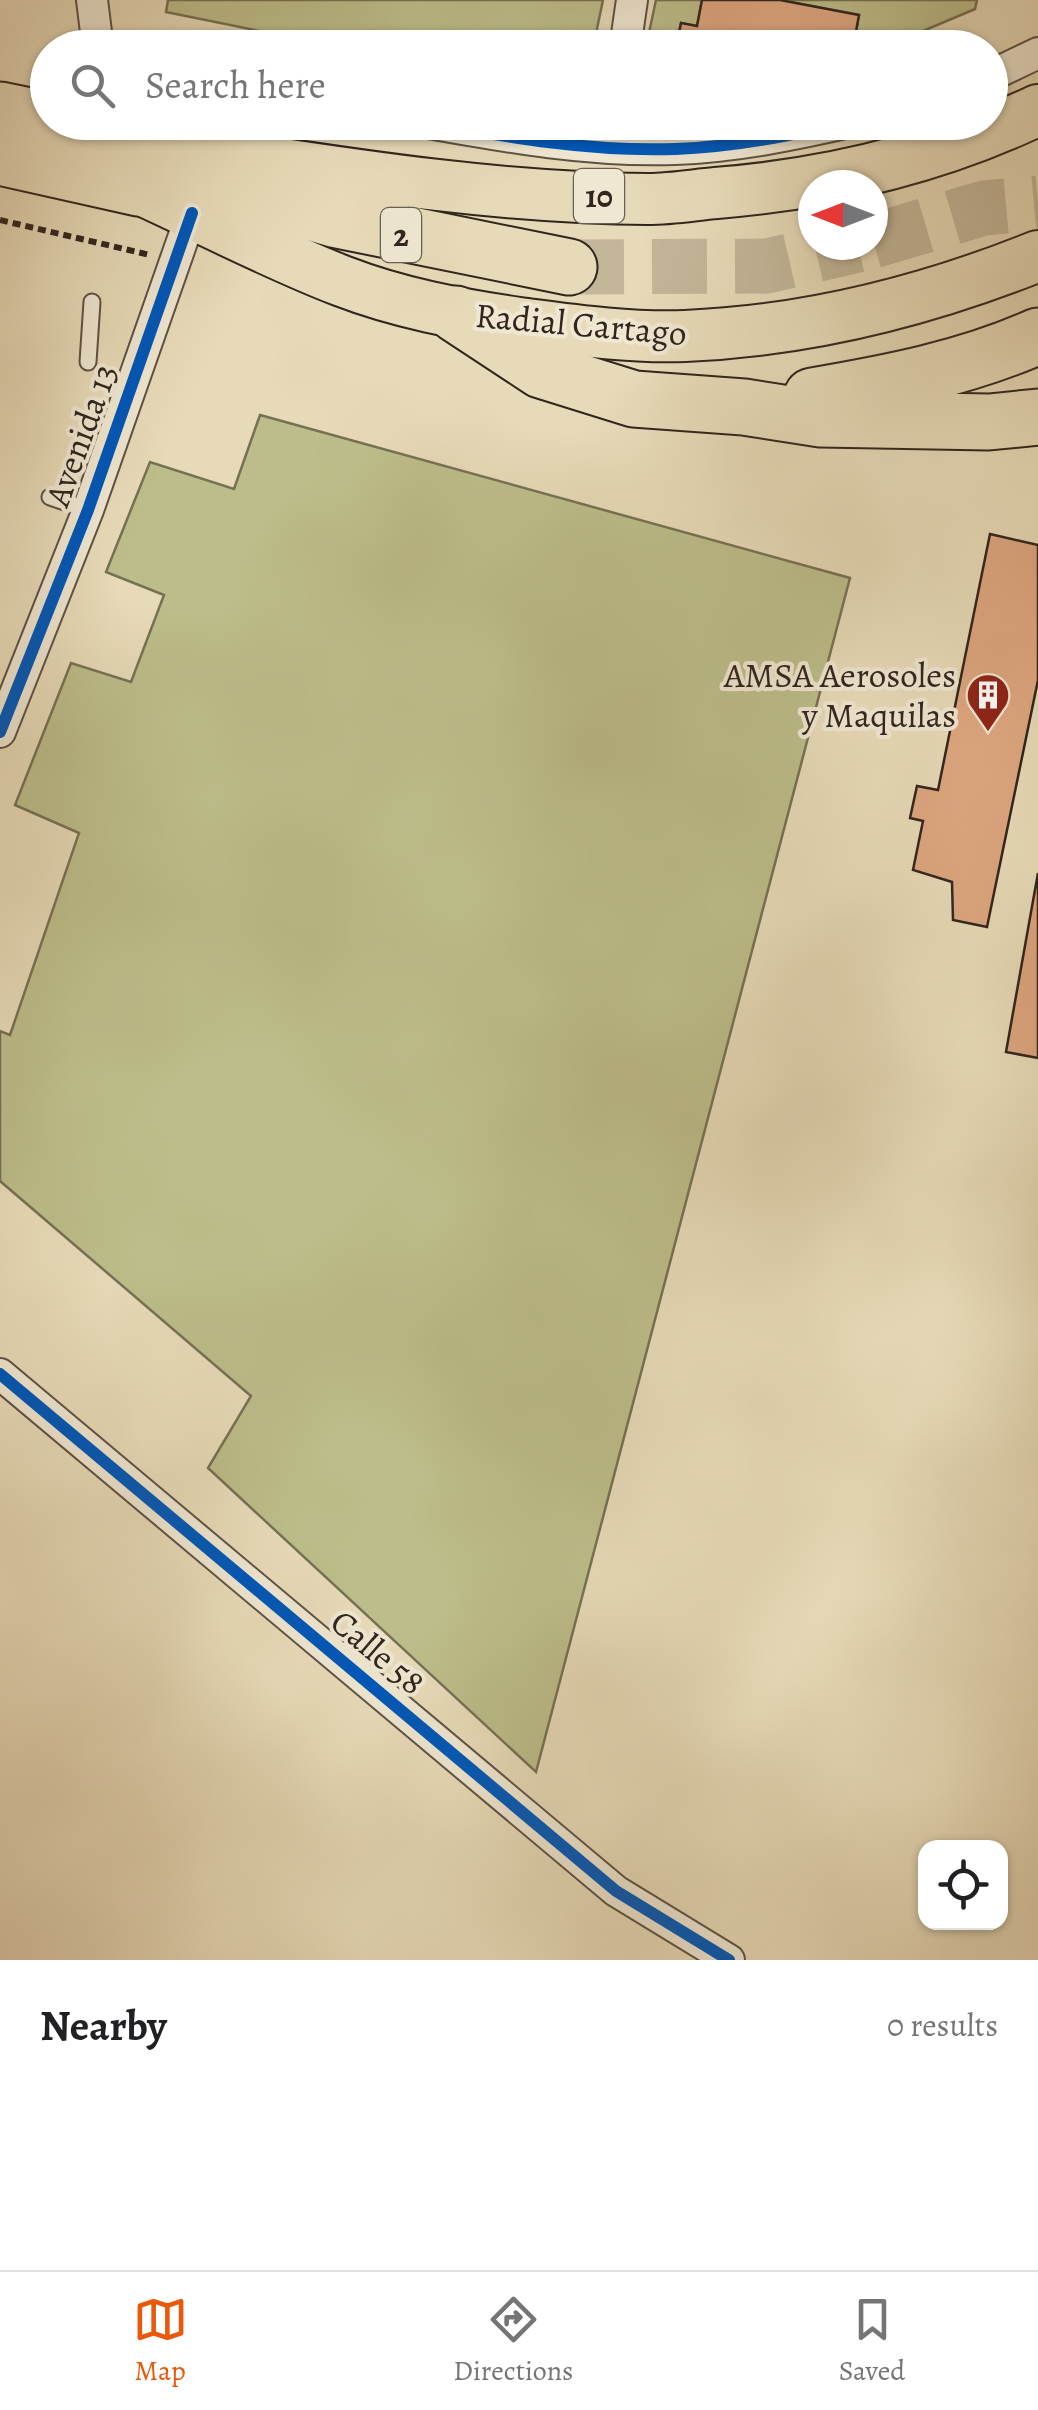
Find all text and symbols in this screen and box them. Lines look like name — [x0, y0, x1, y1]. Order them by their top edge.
search box — [30, 30, 1008, 140]
icon: search — [65, 58, 120, 113]
text: Search here — [145, 59, 326, 111]
road number: 10 — [574, 169, 624, 223]
north arrow — [798, 170, 888, 260]
road number: 2 — [381, 208, 421, 262]
street label: Radial Cartago — [473, 291, 689, 357]
street label: Avenida 13 — [33, 357, 129, 514]
place label: AMSA Aerosoles y Maquilas — [723, 651, 956, 739]
building icon: AMSA Aerosoles y Maquilas — [965, 672, 1011, 733]
street label: Calle 58 — [320, 1598, 436, 1706]
map controls — [918, 1840, 1008, 1930]
button: locate — [918, 1840, 1008, 1930]
text: Nearby — [40, 1997, 167, 2054]
text: 0 results — [887, 2003, 998, 2047]
tab: Map — [133, 2292, 188, 2390]
tab: Directions — [453, 2292, 573, 2390]
tab: Saved — [839, 2292, 905, 2390]

